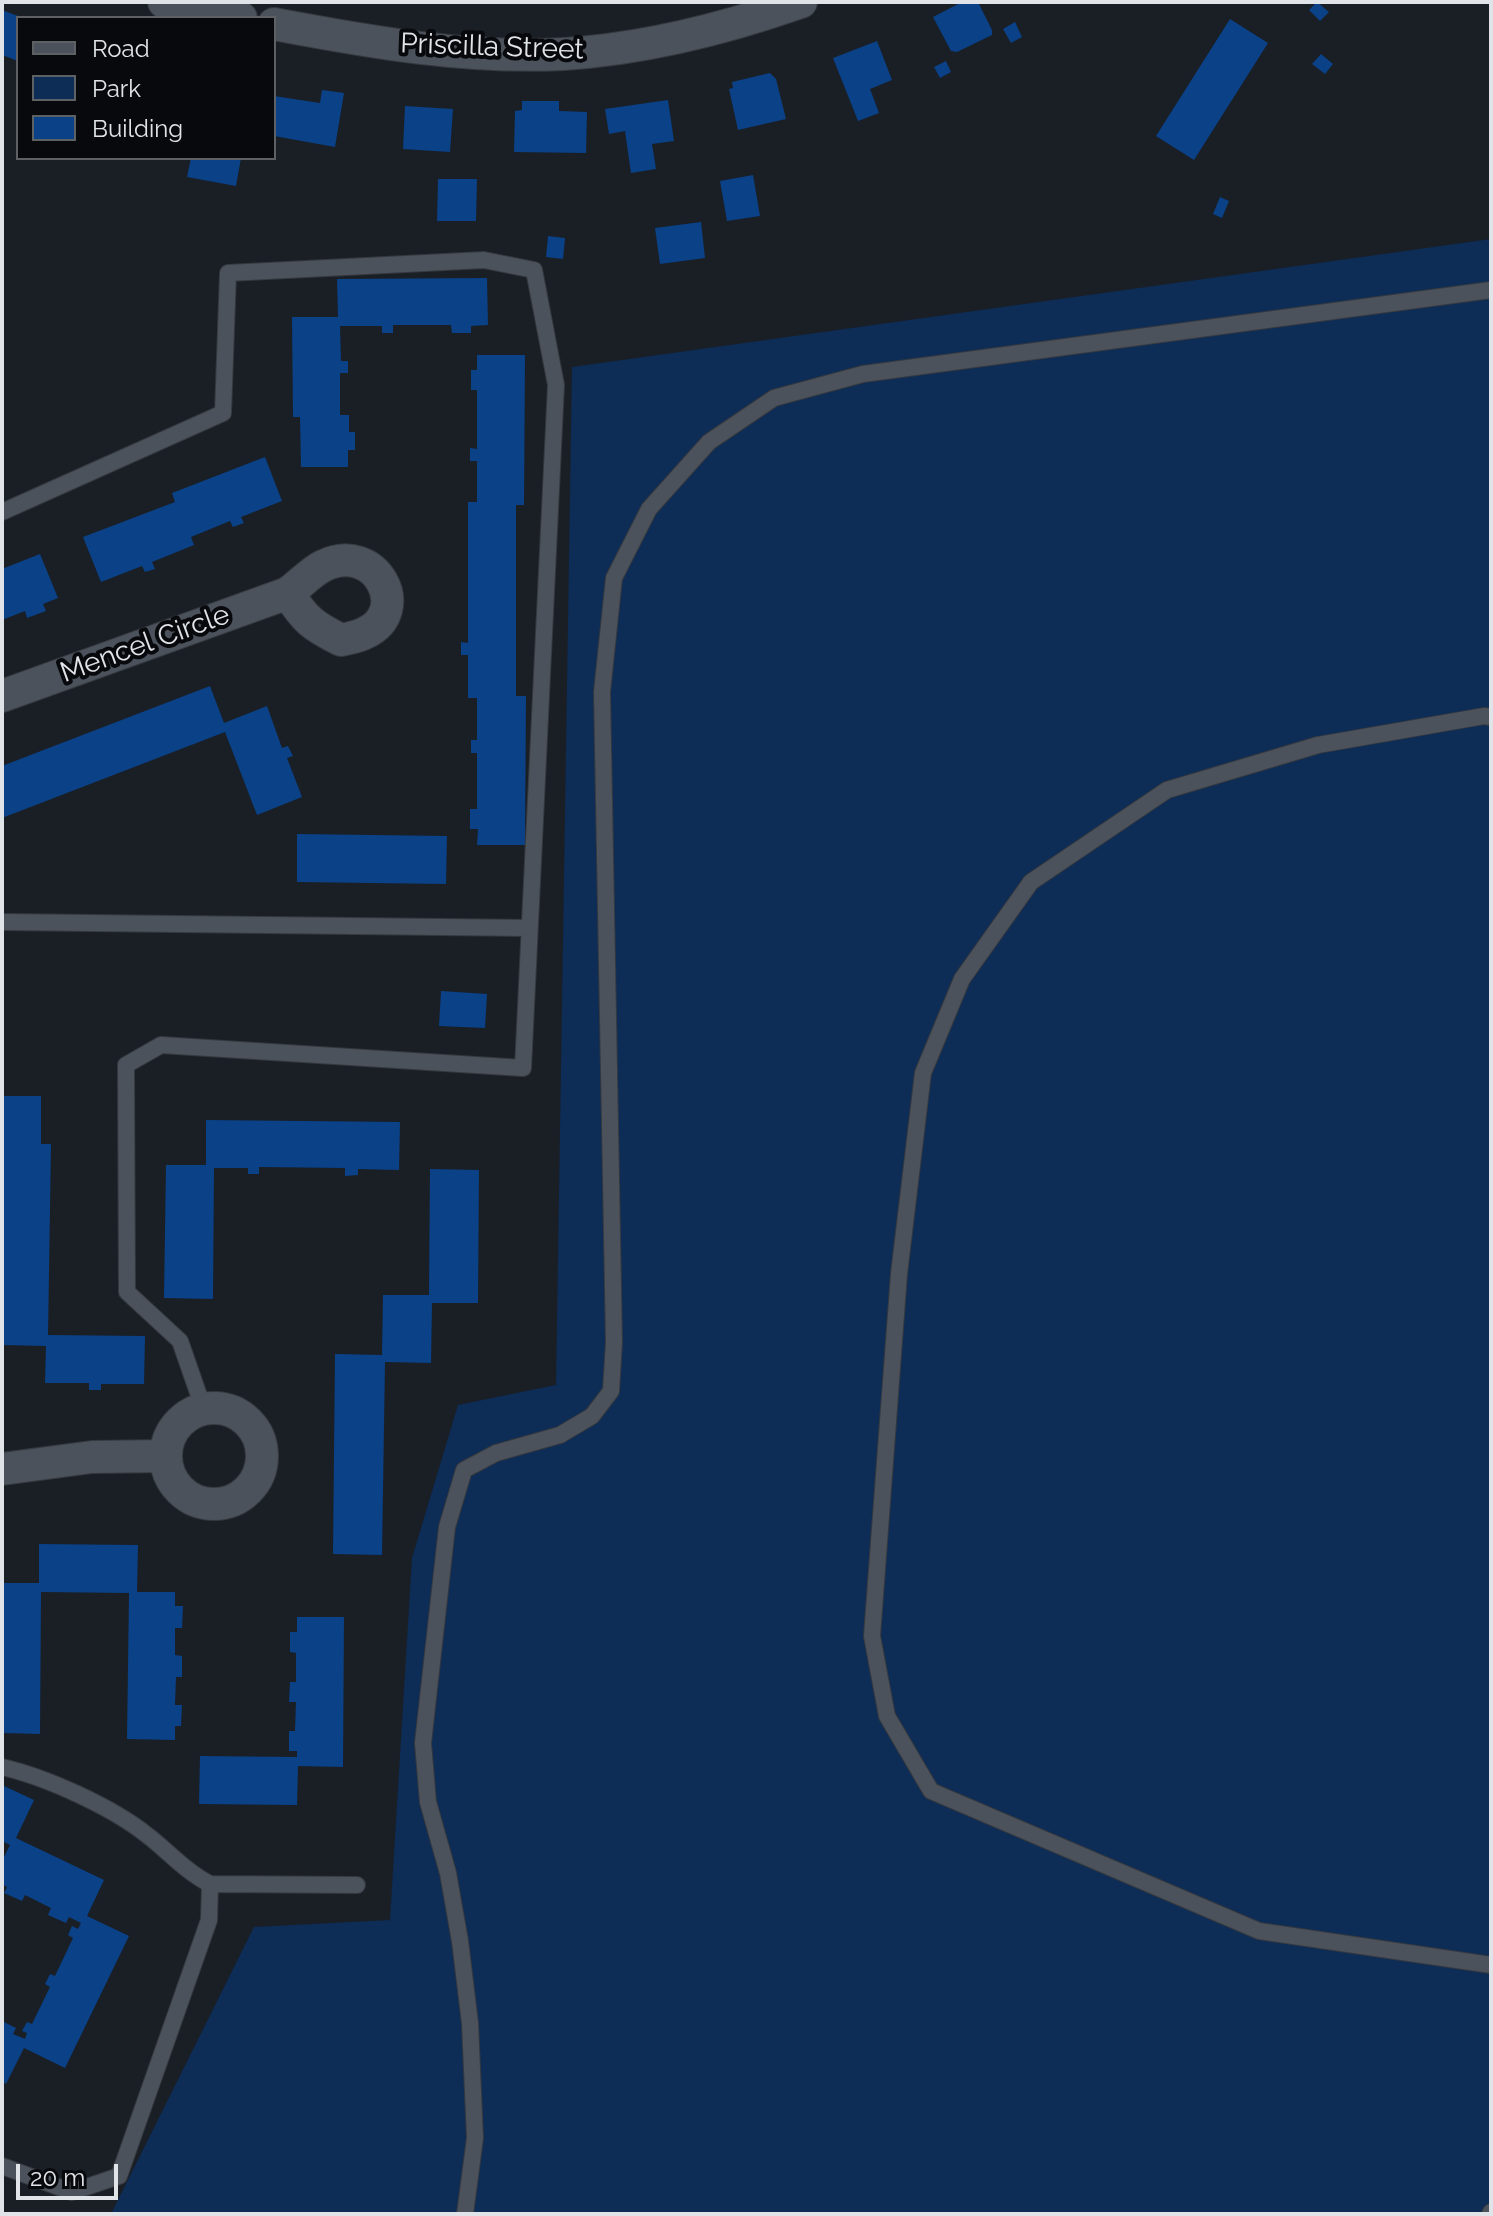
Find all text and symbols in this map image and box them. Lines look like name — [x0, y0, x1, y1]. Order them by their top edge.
legend — [16, 16, 276, 160]
street label: Priscilla Street — [400, 27, 584, 67]
text: Road — [92, 34, 150, 63]
text: Park — [92, 74, 141, 103]
text: Building — [92, 114, 183, 143]
street label: Mencel Circle — [56, 598, 234, 690]
scale bar — [20, 2148, 122, 2198]
text: 20 m — [30, 2163, 85, 2192]

